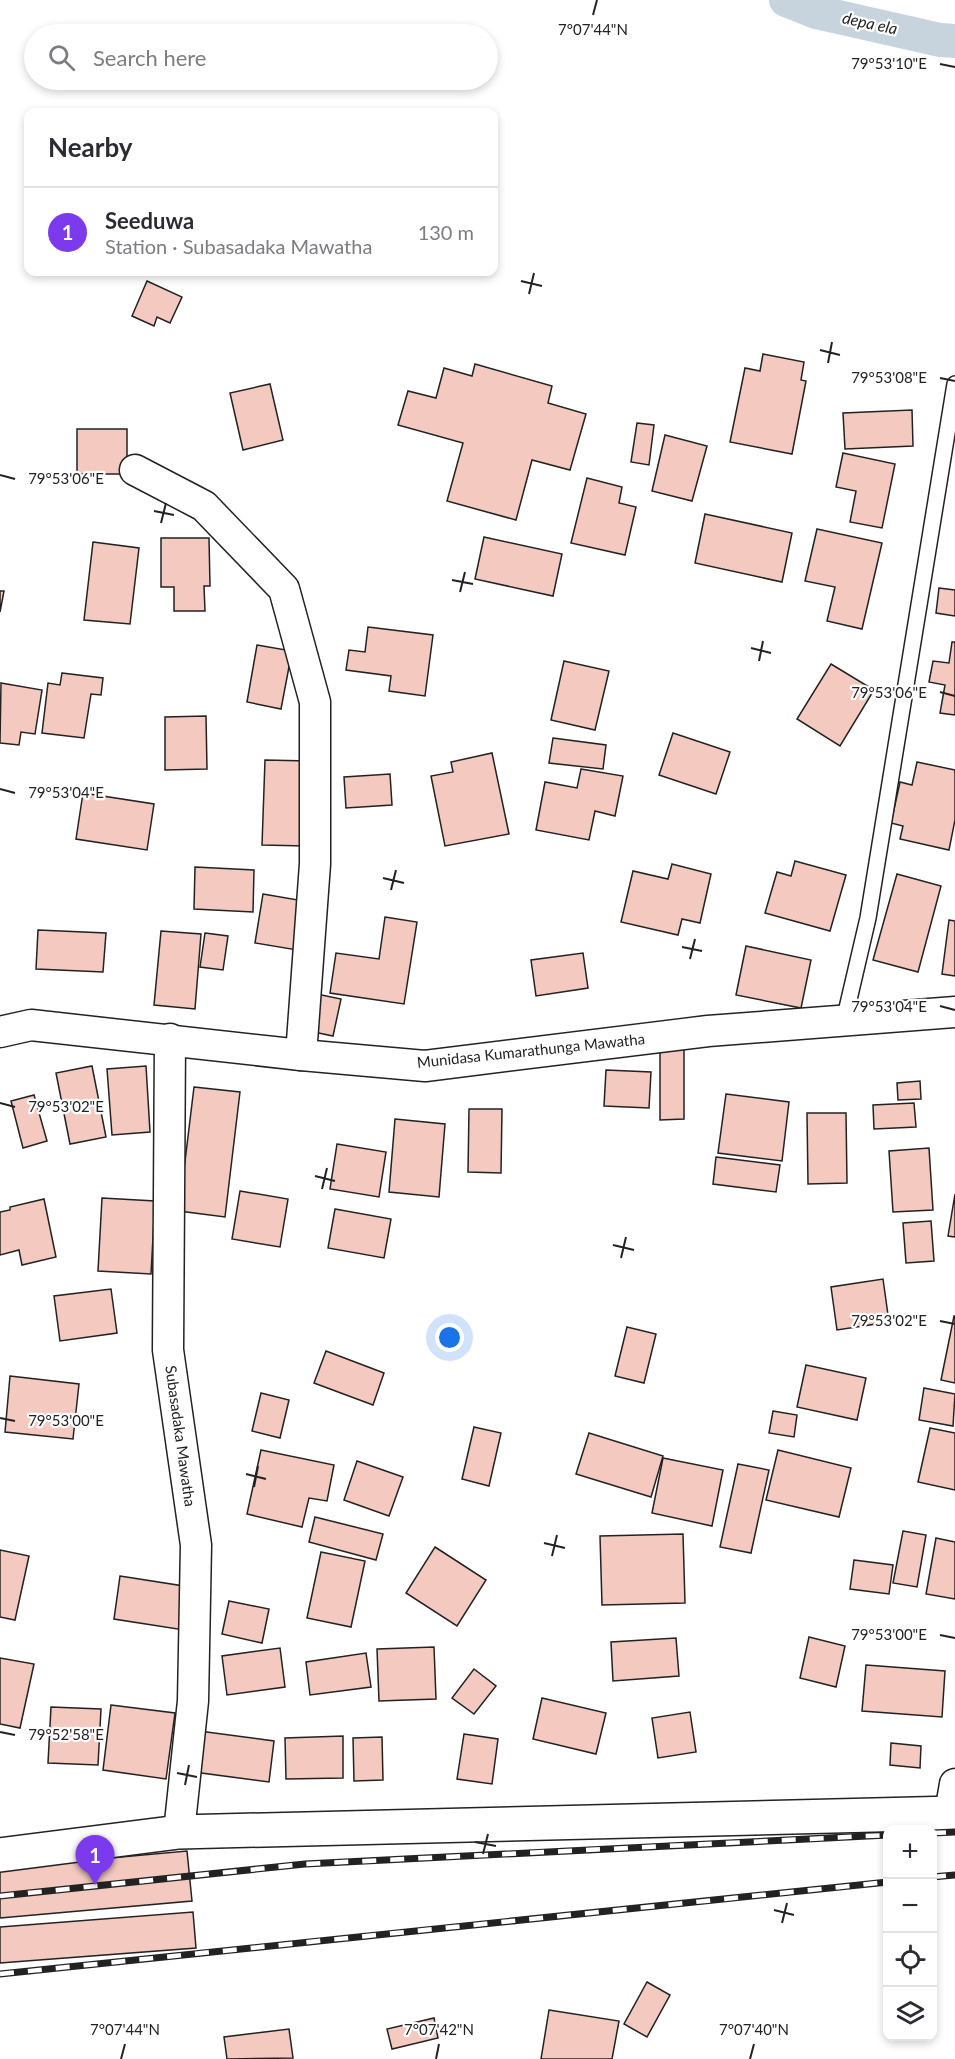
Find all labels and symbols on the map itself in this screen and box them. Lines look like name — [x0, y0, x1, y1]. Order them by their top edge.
water label: depa ela — [841, 7, 899, 38]
text: 7°07'44"N — [558, 20, 628, 38]
text: 79°53'10"E — [851, 54, 927, 72]
text: 79°53'08"E — [851, 368, 927, 386]
text: 79°53'06"E — [28, 469, 104, 487]
text: 79°53'06"E — [851, 683, 927, 701]
text: 79°53'04"E — [28, 783, 104, 801]
text: 79°53'04"E — [851, 997, 927, 1015]
street label: Munidasa Kumarathunga Mawatha — [416, 1029, 646, 1071]
text: 79°53'02"E — [28, 1097, 104, 1115]
text: 79°53'02"E — [851, 1311, 927, 1329]
your location — [435, 1323, 464, 1352]
street label: Subasadaka Mawatha — [162, 1364, 200, 1508]
text: 79°53'00"E — [28, 1411, 104, 1429]
text: 79°53'00"E — [851, 1625, 927, 1643]
text: 79°52'58"E — [28, 1725, 104, 1743]
pin: 1 — [76, 1836, 115, 1885]
text: 7°07'44"N — [90, 2020, 160, 2038]
text: 7°07'42"N — [404, 2020, 474, 2038]
text: 7°07'40"N — [719, 2020, 789, 2038]

